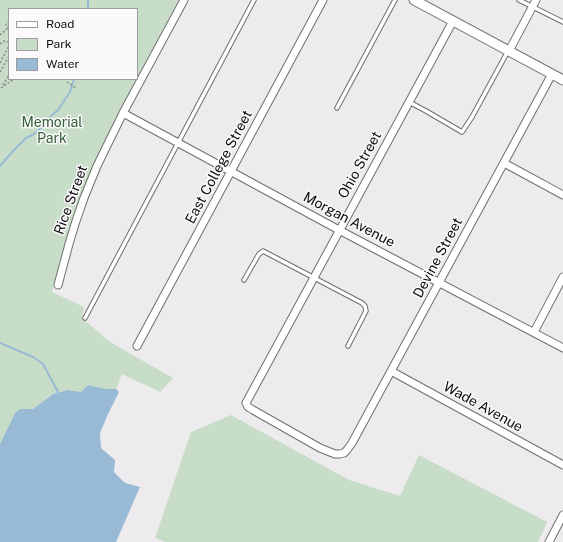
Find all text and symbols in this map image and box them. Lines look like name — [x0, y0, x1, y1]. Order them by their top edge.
legend — [8, 8, 138, 80]
text: Road — [46, 17, 74, 31]
text: Park — [46, 37, 72, 51]
text: Water — [46, 57, 79, 71]
street label: East College Street — [182, 107, 256, 227]
park label: Memorial Park — [21, 115, 83, 148]
street label: Ohio Street — [335, 129, 385, 201]
street label: Rice Street — [51, 163, 91, 237]
street label: Morgan Avenue — [300, 189, 398, 251]
street label: Devine Street — [410, 215, 466, 301]
street label: Wade Avenue — [440, 378, 526, 436]

